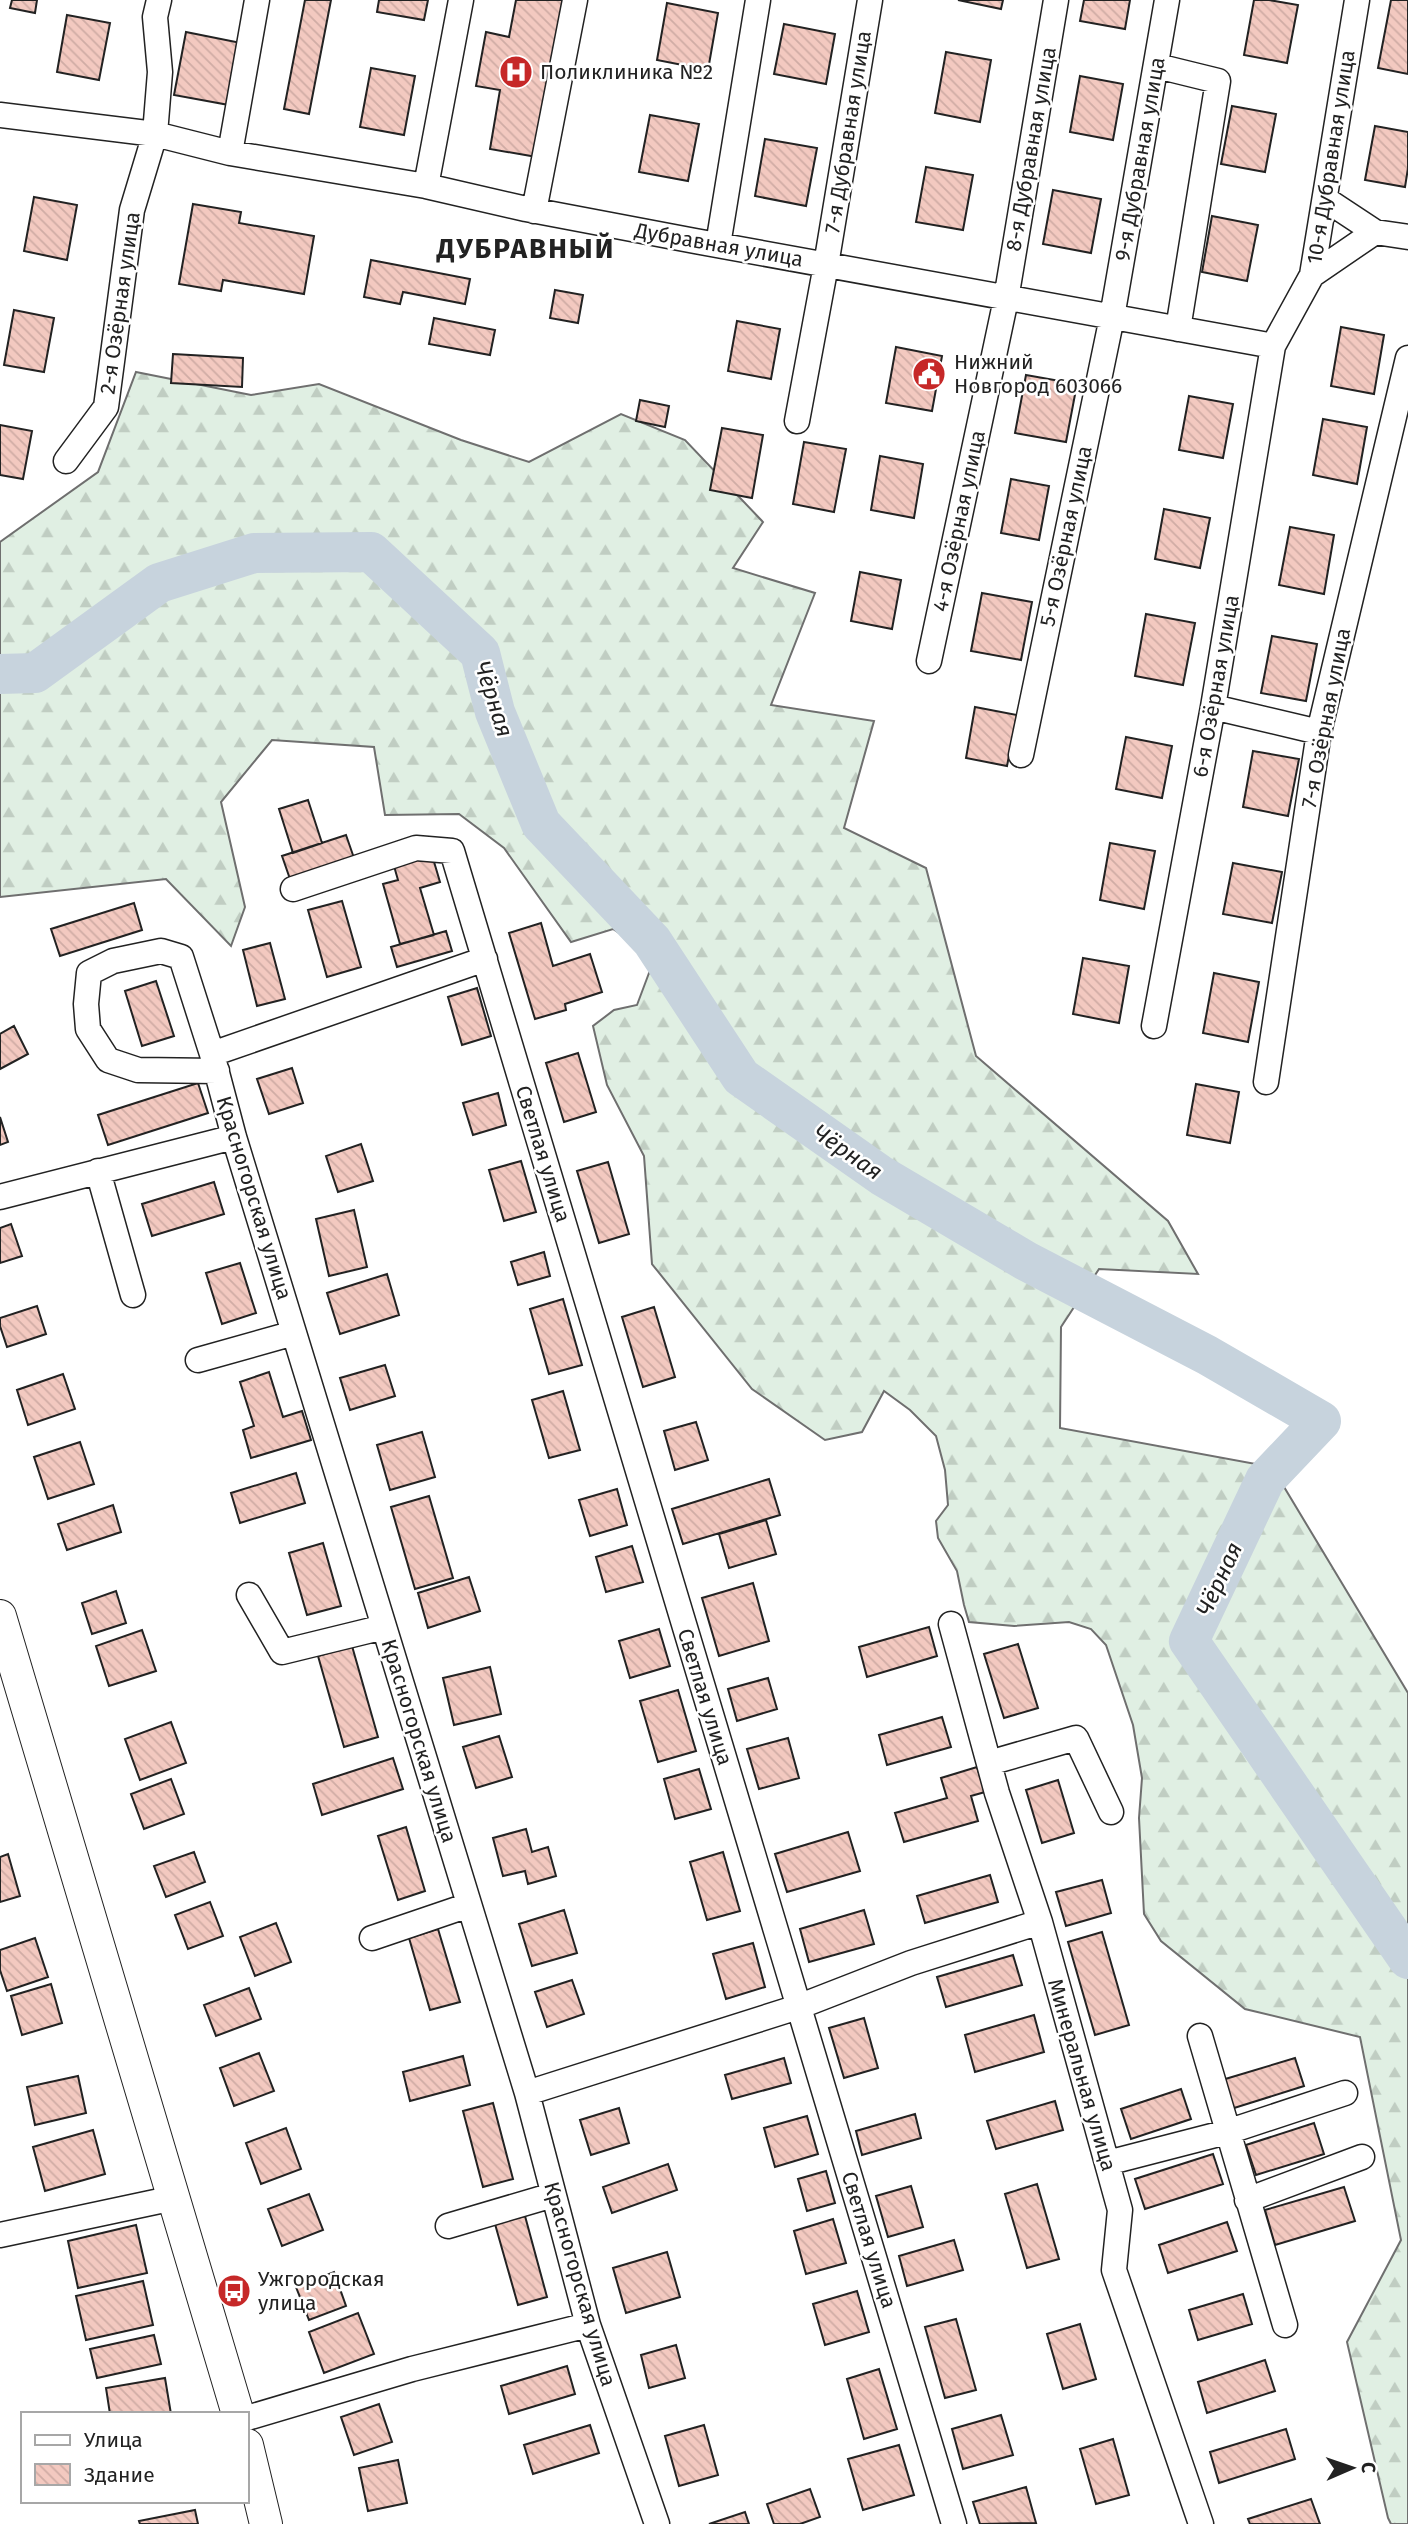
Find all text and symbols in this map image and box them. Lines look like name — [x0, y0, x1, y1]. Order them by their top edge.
street label: 7-я Дубравная улица — [819, 29, 877, 235]
street label: 8-я Дубравная улица — [1000, 45, 1062, 253]
street label: 10-я Дубравная улица — [1301, 48, 1361, 266]
hospital icon: Поликлиника №2 — [497, 53, 535, 91]
street label: 9-я Дубравная улица — [1109, 55, 1171, 263]
place label: Поликлиника №2 — [540, 59, 713, 85]
street label: 2-я Озёрная улица — [94, 210, 146, 396]
street label: Дубравная улица — [632, 217, 805, 273]
district label: ДУБРАВНЫЙ — [436, 232, 615, 265]
place label: Нижний Новгород 603066 — [954, 349, 1122, 399]
public building icon: Нижний Новгород 603066 — [910, 355, 948, 393]
street label: 4-я Озёрная улица — [927, 428, 991, 614]
street label: 5-я Озёрная улица — [1034, 443, 1098, 629]
street label: 6-я Озёрная улица — [1187, 593, 1245, 779]
street label: 7-я Озёрная улица — [1296, 626, 1356, 810]
water label: Чёрная — [469, 657, 519, 741]
street label: Светлая улица — [510, 1082, 576, 1226]
street label: Красногорская улица — [211, 1093, 297, 1303]
water label: Чёрная — [808, 1118, 888, 1186]
water label: Чёрная — [1190, 1538, 1248, 1620]
street label: Светлая улица — [672, 1625, 738, 1769]
street label: Красногорская улица — [376, 1636, 462, 1846]
street label: Минеральная улица — [1042, 1976, 1122, 2174]
street label: Светлая улица — [836, 2168, 902, 2312]
street label: Красногорская улица — [538, 2179, 622, 2389]
place label: Ужгородская улица — [258, 2266, 384, 2316]
bus stop icon: Ужгородская улица — [215, 2272, 253, 2310]
legend — [21, 2412, 248, 2503]
text: Улица — [84, 2427, 143, 2453]
north arrow — [1317, 2433, 1387, 2503]
text: Здание — [84, 2462, 155, 2488]
text: С — [1357, 2462, 1380, 2473]

